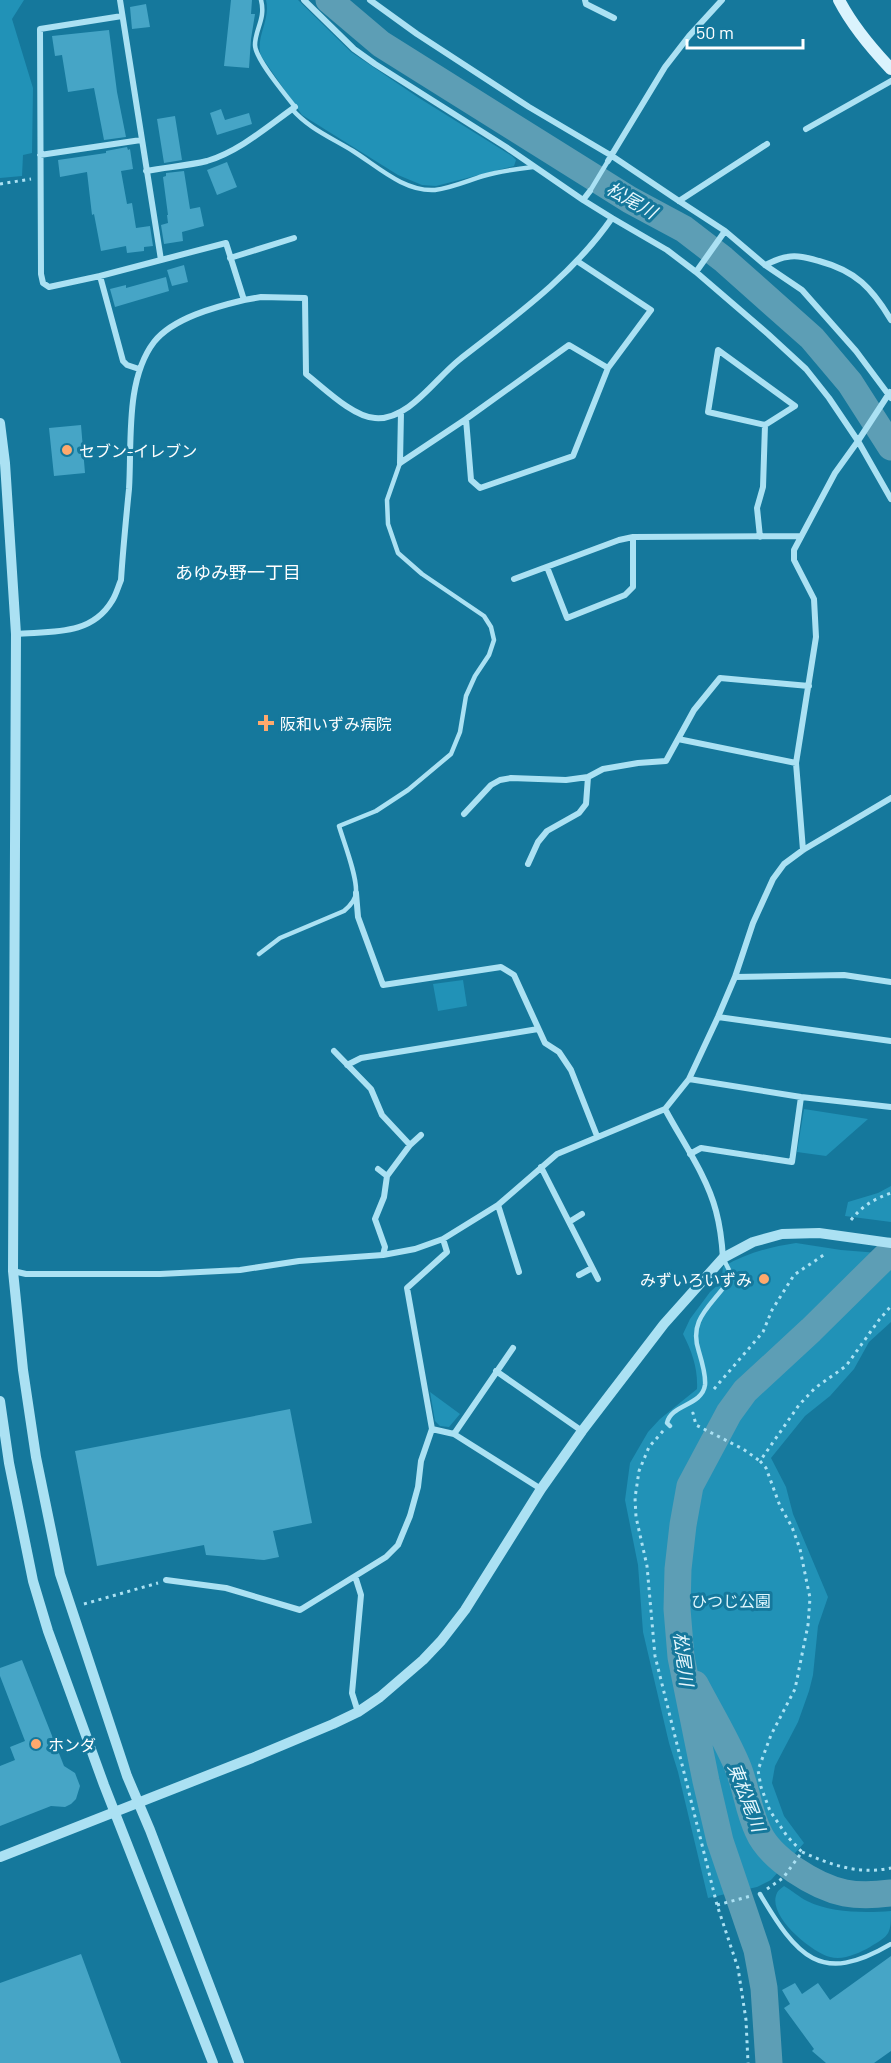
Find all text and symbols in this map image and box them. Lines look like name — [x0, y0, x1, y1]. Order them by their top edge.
scale bar — [687, 12, 802, 50]
text: 50 m — [696, 21, 734, 43]
water label: 松尾川 — [603, 177, 663, 224]
place label: セブン-イレブン — [79, 441, 197, 460]
marker: セブン-イレブン — [60, 443, 74, 457]
district label: あゆみ野一丁目 — [175, 561, 301, 583]
marker: 阪和いずみ病院 — [257, 714, 275, 732]
place label: 阪和いずみ病院 — [280, 714, 392, 733]
place label: みずいろいずみ — [640, 1270, 752, 1289]
marker: みずいろいずみ — [757, 1272, 771, 1286]
park label: ひつじ公園 — [691, 1591, 771, 1610]
water label: 松尾川 — [670, 1631, 698, 1689]
place label: ホンダ — [48, 1735, 96, 1754]
marker: ホンダ — [29, 1737, 43, 1751]
water label: 東松尾川 — [724, 1759, 771, 1836]

